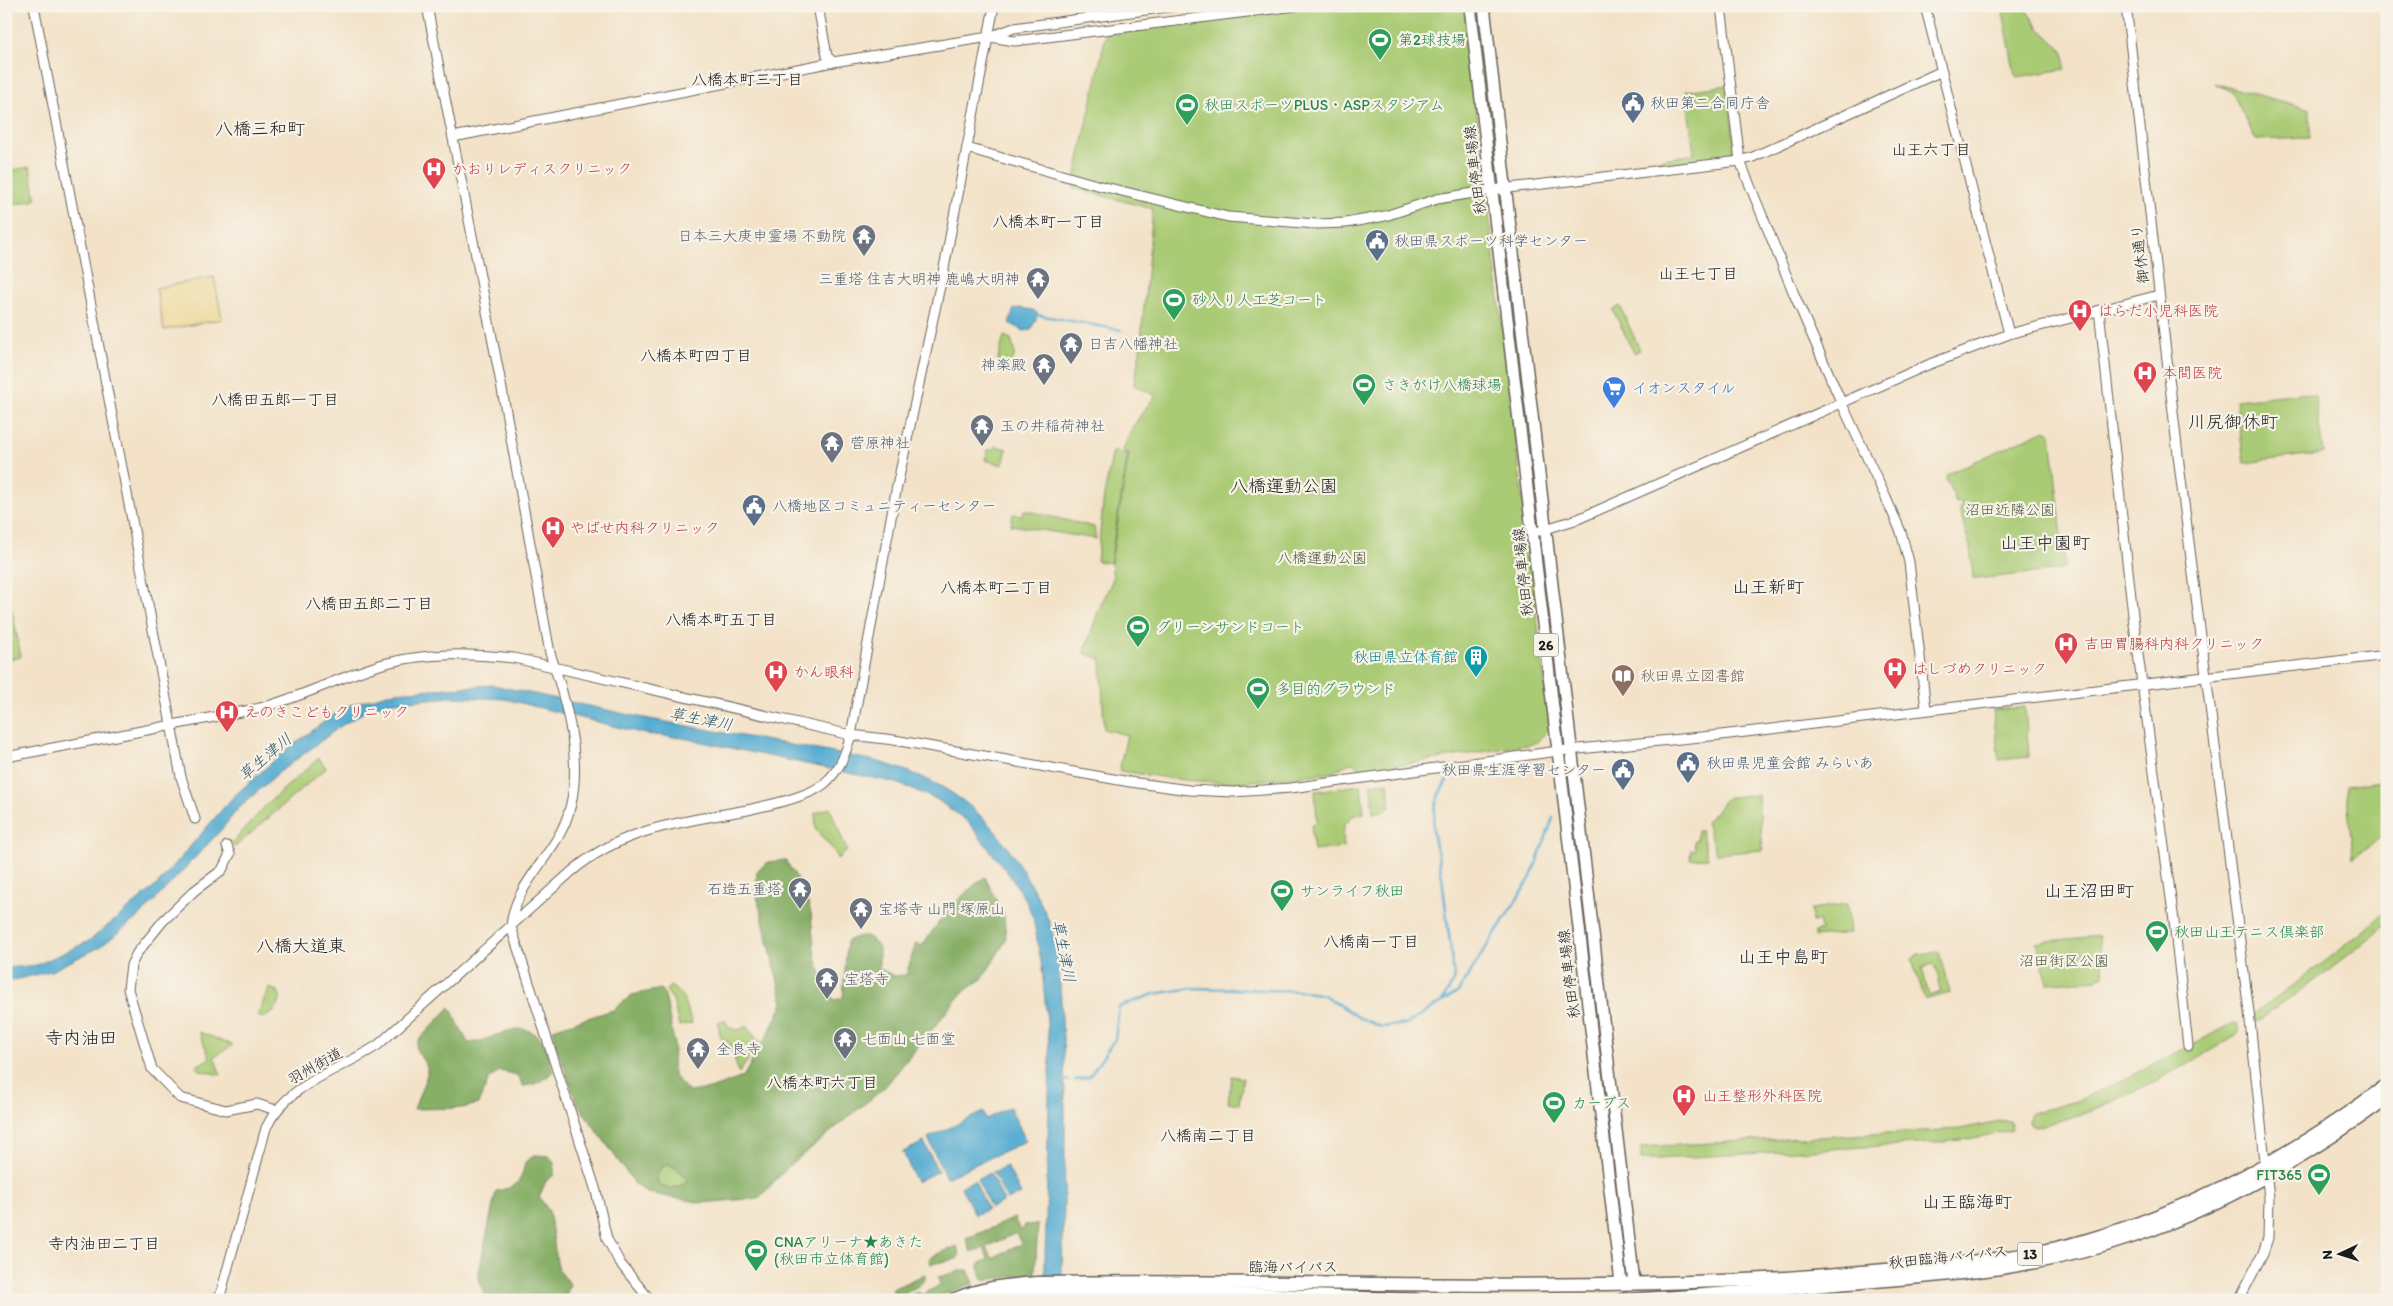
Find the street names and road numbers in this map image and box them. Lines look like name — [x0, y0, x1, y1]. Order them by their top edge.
street label: 秋田停車場線 — [1461, 124, 1489, 216]
street label: 御休通り — [2127, 223, 2153, 285]
street label: 秋田停車場線 — [1509, 526, 1537, 618]
road number: 26 — [1534, 634, 1558, 656]
street label: 秋田停車場線 — [1555, 928, 1583, 1020]
street label: 羽州街道 — [284, 1044, 346, 1088]
street label: 秋田臨海バイパス — [1888, 1242, 2008, 1272]
road number: 13 — [2018, 1242, 2042, 1266]
street label: 臨海バイパス — [1248, 1258, 1338, 1276]

